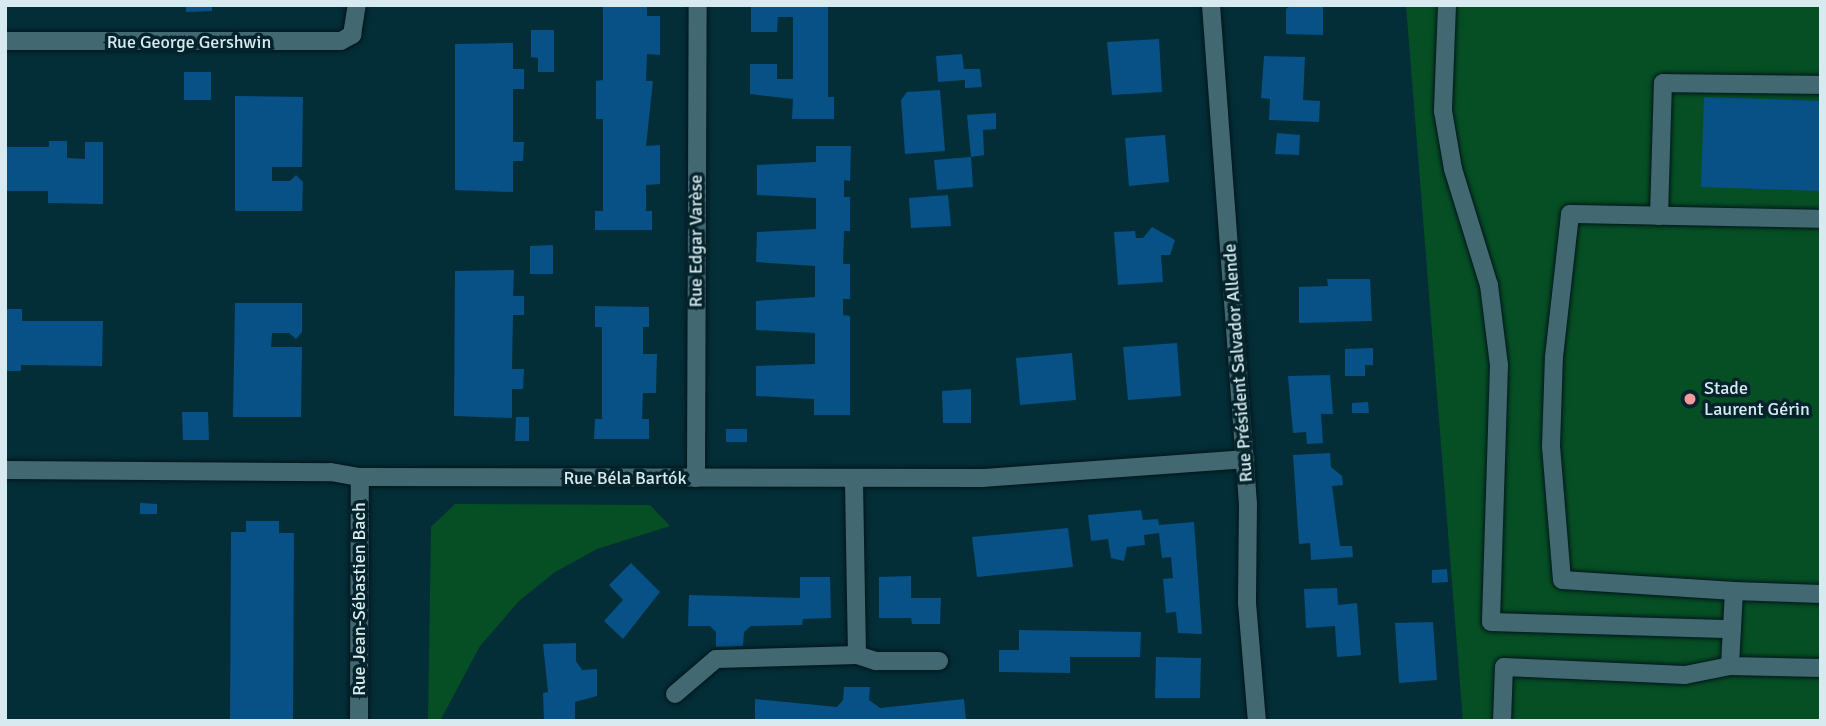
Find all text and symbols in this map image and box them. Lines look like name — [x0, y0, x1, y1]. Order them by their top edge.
street label: Rue George Gershwin — [107, 31, 271, 53]
street label: Rue Edgar Varèse — [685, 175, 707, 307]
street label: Rue Président Salvador Allende — [1219, 243, 1257, 483]
place label: Stade Laurent Gérin — [1704, 378, 1810, 420]
marker: Stade Laurent Gérin — [1682, 391, 1698, 407]
street label: Rue Béla Bartók — [563, 467, 687, 489]
street label: Rue Jean-Sébastien Bach — [348, 502, 370, 696]

